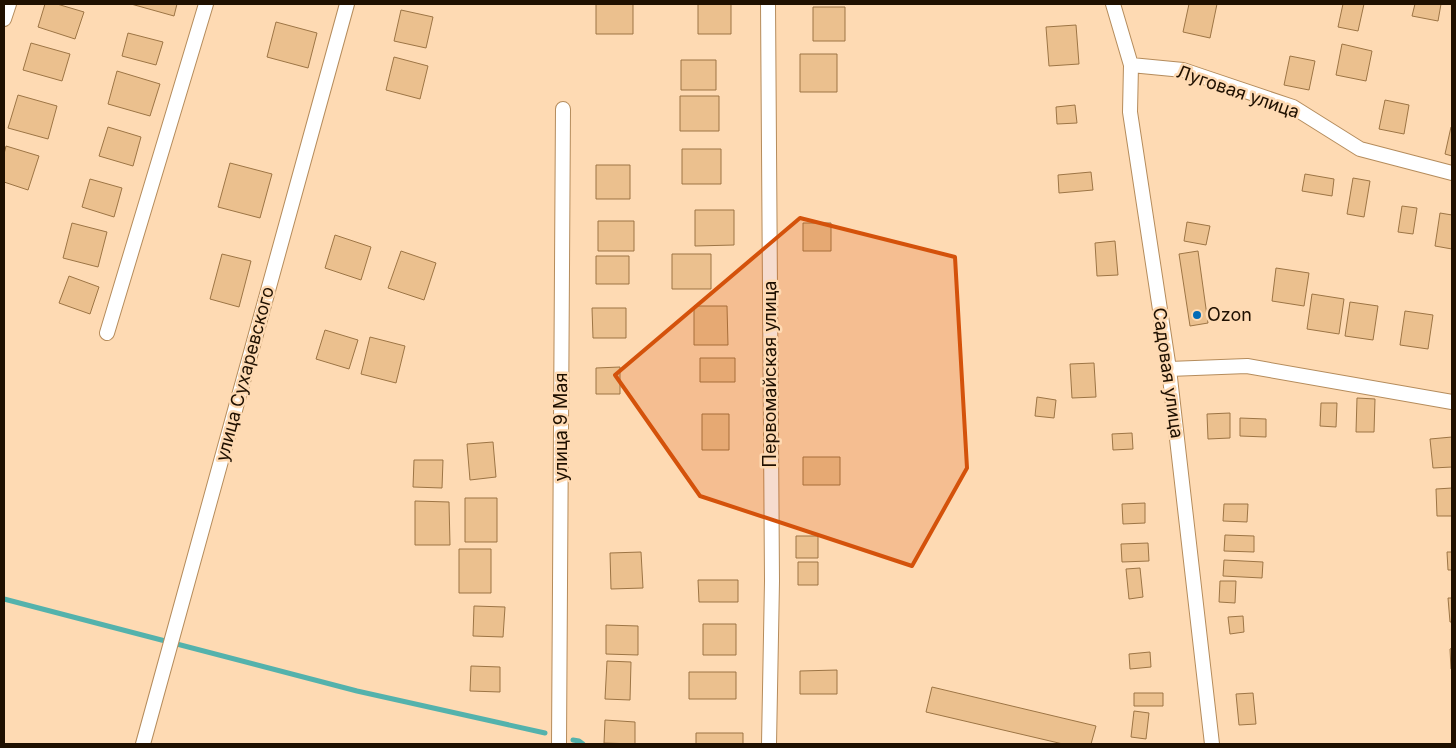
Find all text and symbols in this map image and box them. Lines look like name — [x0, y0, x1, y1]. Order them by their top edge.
street label: Луговая улица — [1174, 61, 1302, 122]
street label: Первомайская улица — [759, 281, 780, 467]
street label: улица Сухаревского — [211, 284, 278, 463]
place label: Ozon — [1207, 304, 1252, 325]
street label: Садовая улица — [1149, 306, 1188, 440]
marker: Ozon — [1191, 309, 1203, 321]
street label: улица 9 Мая — [550, 373, 571, 481]

